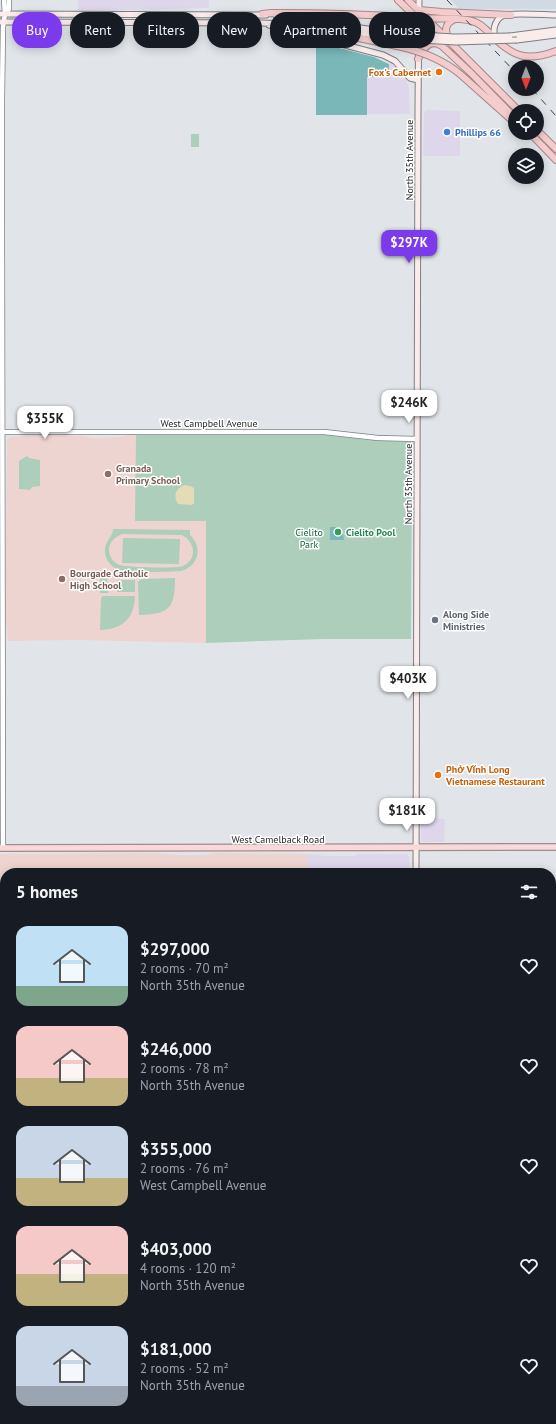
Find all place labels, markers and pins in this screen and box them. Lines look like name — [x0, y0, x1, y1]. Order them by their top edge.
place label: Fox's Cabernet — [369, 66, 431, 79]
marker: Fox's Cabernet — [434, 67, 444, 77]
place label: Phillips 66 — [455, 126, 501, 139]
marker: Phillips 66 — [442, 127, 452, 137]
pin: $297K — [381, 230, 437, 264]
pin: $246K — [381, 390, 437, 424]
pin: $355K — [17, 406, 73, 440]
place label: Granada Primary School — [116, 462, 180, 487]
marker: Granada Primary School — [103, 469, 113, 479]
place label: Cielito Pool — [346, 526, 395, 539]
marker: Cielito Pool — [333, 527, 343, 537]
place label: Bourgade Catholic High School — [70, 567, 149, 592]
marker: Bourgade Catholic High School — [57, 574, 67, 584]
place label: Along Side Ministries — [443, 608, 489, 633]
marker: Along Side Ministries — [430, 615, 440, 625]
pin: $403K — [380, 666, 436, 700]
place label: Phở Vĩnh Long Vietnamese Restaurant — [445, 763, 545, 788]
marker: Phở Vĩnh Long Vietnamese Restaurant — [433, 770, 443, 780]
pin: $181K — [379, 798, 435, 832]

